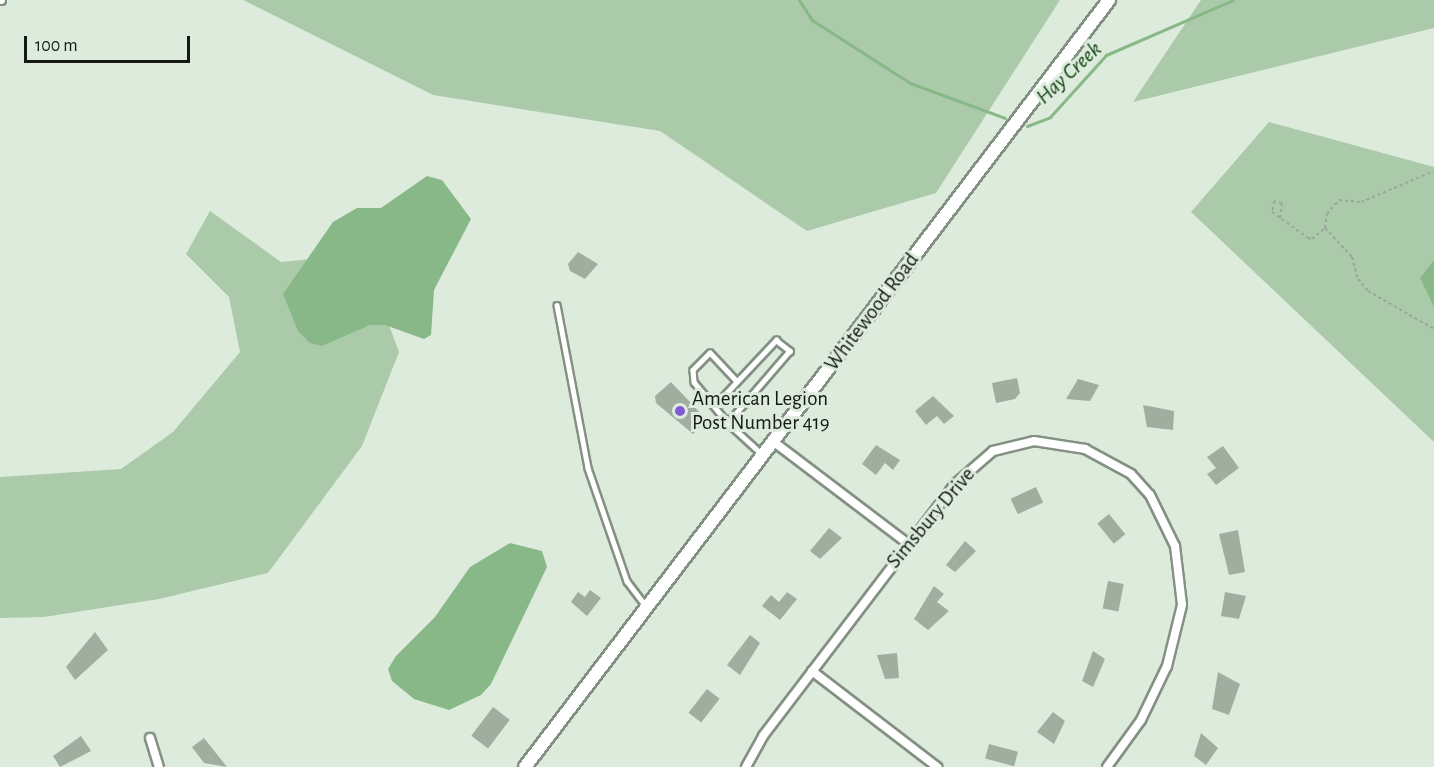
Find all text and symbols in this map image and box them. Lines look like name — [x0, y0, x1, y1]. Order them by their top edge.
scale bar — [27, 24, 194, 62]
water label: Hay Creek — [1031, 36, 1107, 110]
text: 100 m — [35, 37, 78, 55]
street label: Whitewood Road — [819, 248, 925, 376]
place label: American Legion Post Number 419 — [692, 386, 830, 436]
marker: American Legion Post Number 419 — [673, 404, 687, 418]
street label: Simsbury Drive — [881, 462, 981, 574]

